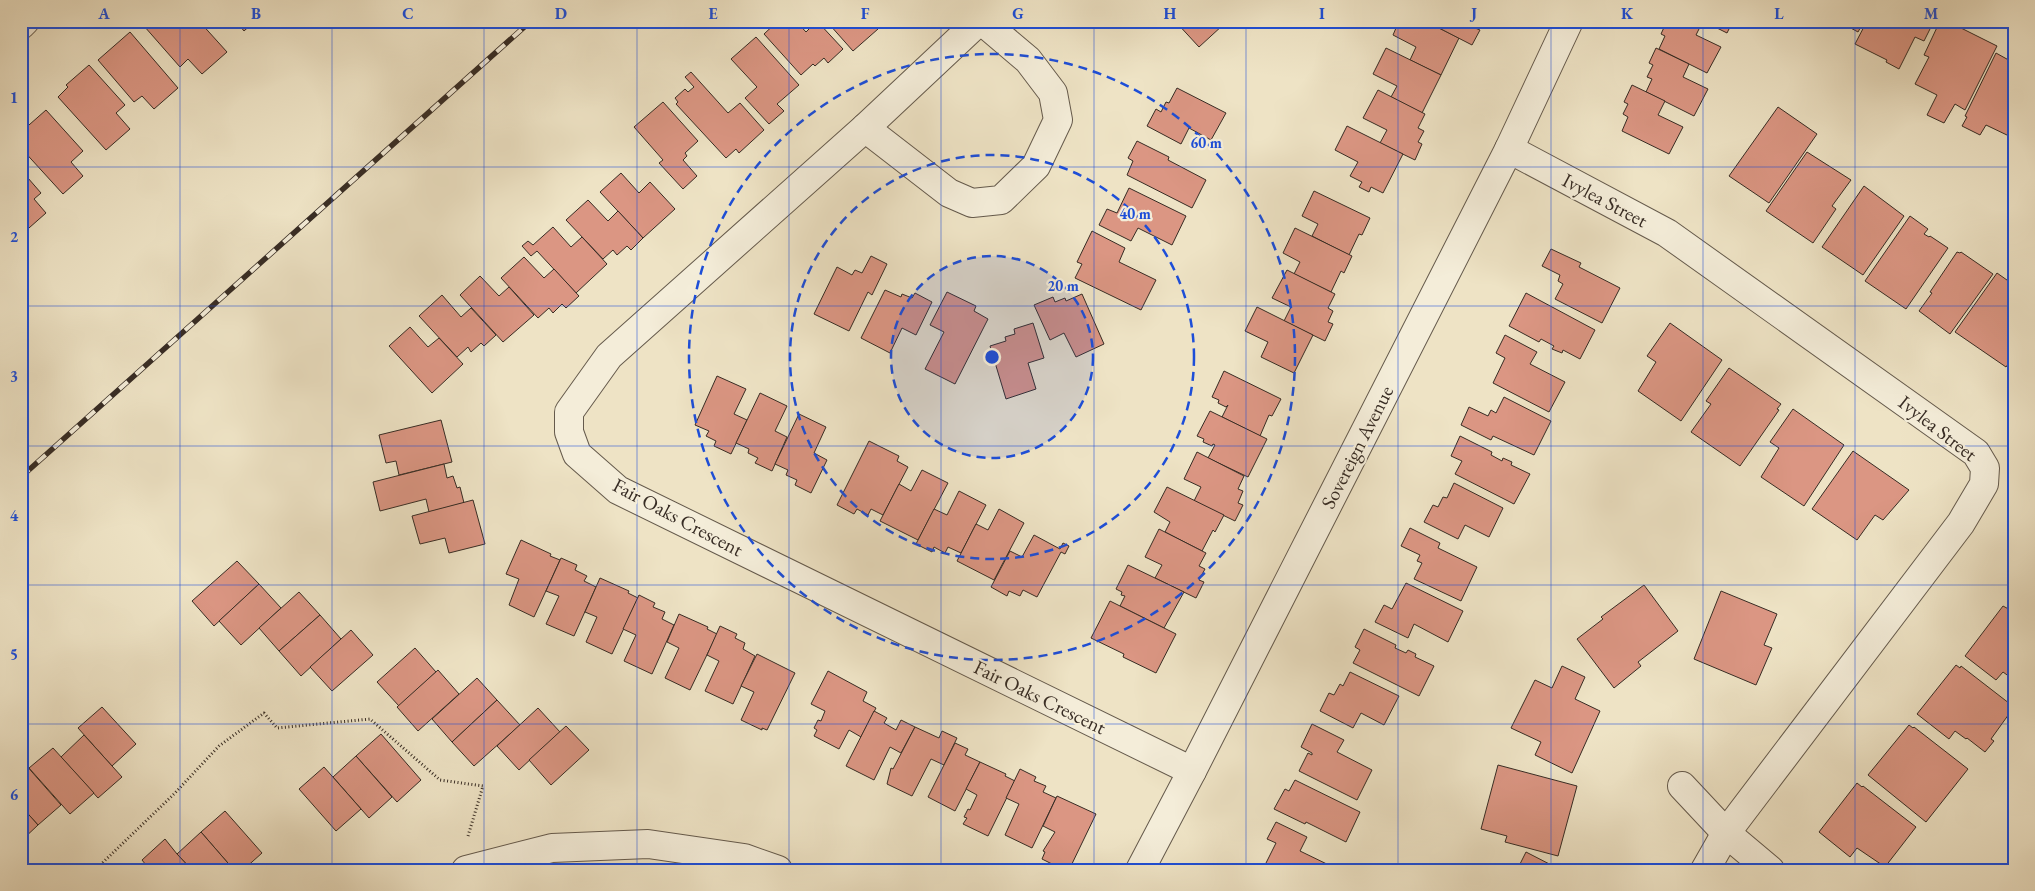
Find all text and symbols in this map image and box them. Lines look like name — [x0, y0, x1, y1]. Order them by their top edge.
text: A — [97, 3, 110, 24]
text: B — [251, 3, 261, 24]
text: C — [402, 3, 414, 24]
text: D — [555, 3, 567, 24]
text: E — [708, 3, 718, 24]
text: F — [861, 3, 870, 24]
text: G — [1012, 3, 1024, 24]
text: H — [1164, 3, 1177, 24]
text: I — [1319, 3, 1325, 24]
text: J — [1469, 3, 1477, 24]
text: K — [1621, 3, 1634, 24]
text: L — [1774, 3, 1784, 24]
text: M — [1924, 3, 1939, 24]
text: 1 — [10, 87, 18, 108]
text: 60 m — [1190, 133, 1222, 152]
street label: Ivylea Street — [1558, 167, 1653, 234]
text: 40 m — [1119, 204, 1151, 223]
text: 2 — [10, 226, 19, 247]
text: 20 m — [1047, 276, 1079, 295]
centre of rings — [983, 348, 1001, 366]
text: 3 — [10, 366, 18, 387]
street label: Sovereign Avenue — [1315, 381, 1399, 513]
street label: Ivylea Street — [1893, 389, 1983, 467]
street label: Fair Oaks Crescent — [608, 472, 748, 563]
text: 4 — [10, 505, 19, 526]
text: 5 — [10, 644, 18, 665]
street label: Fair Oaks Crescent — [970, 654, 1111, 741]
text: 6 — [10, 784, 19, 805]

